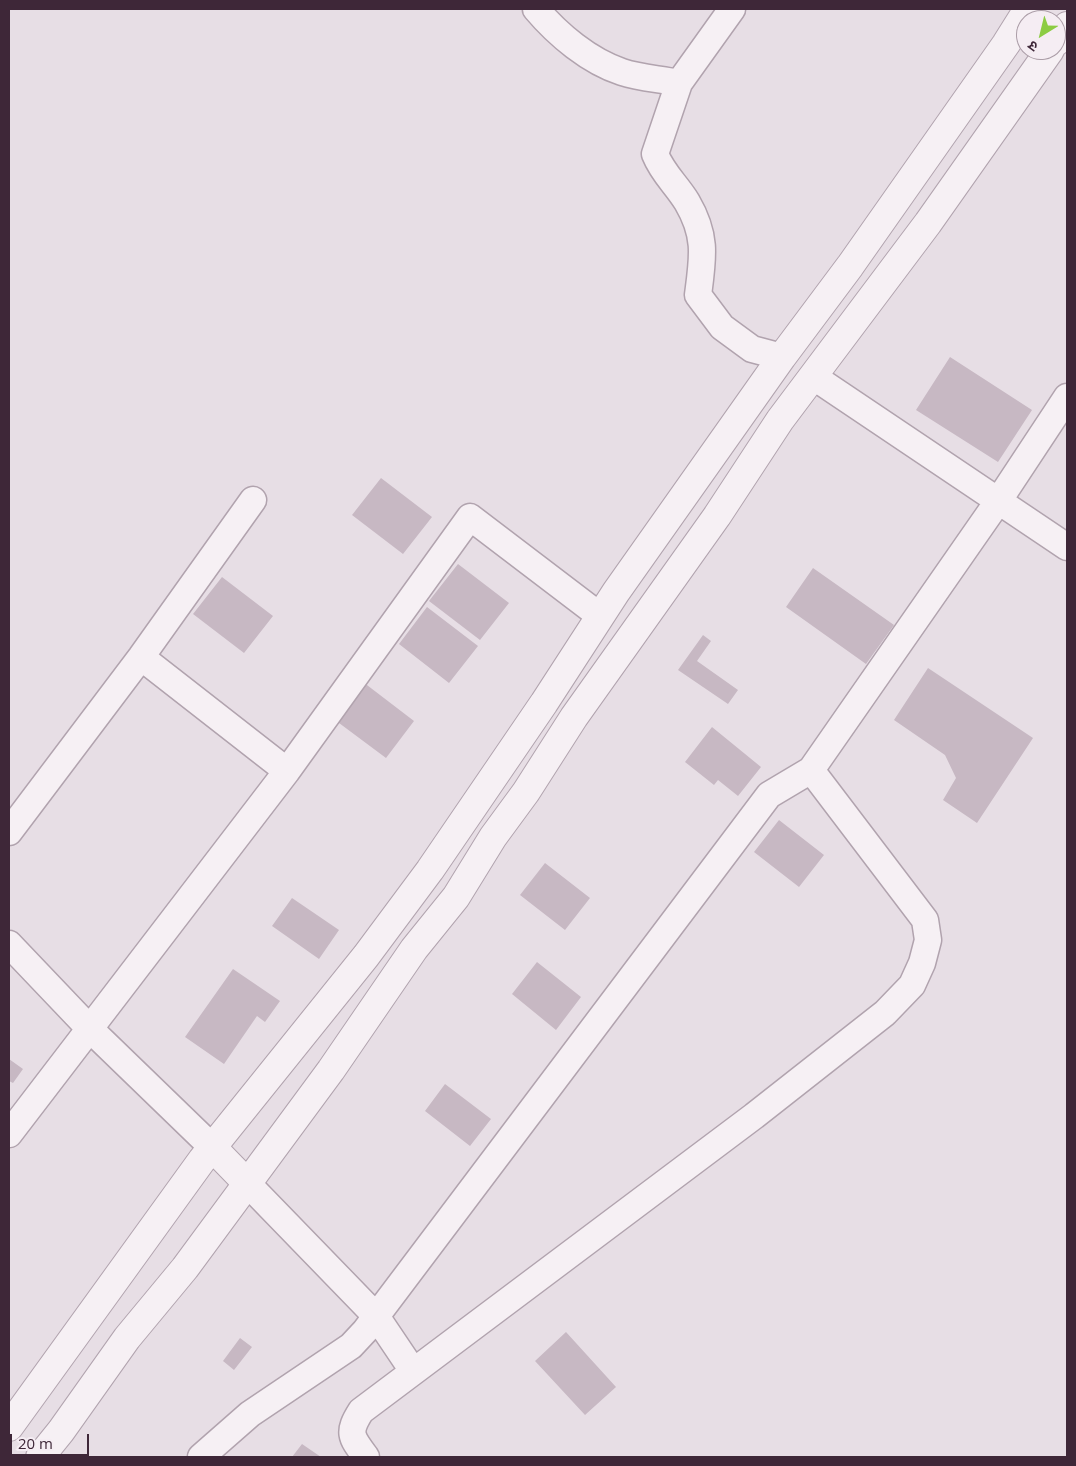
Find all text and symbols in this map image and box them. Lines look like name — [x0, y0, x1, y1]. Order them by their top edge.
north arrow — [1016, 10, 1066, 60]
text: उ — [1024, 37, 1041, 57]
scale bar — [12, 1424, 91, 1456]
text: 20 m — [18, 1433, 53, 1453]

